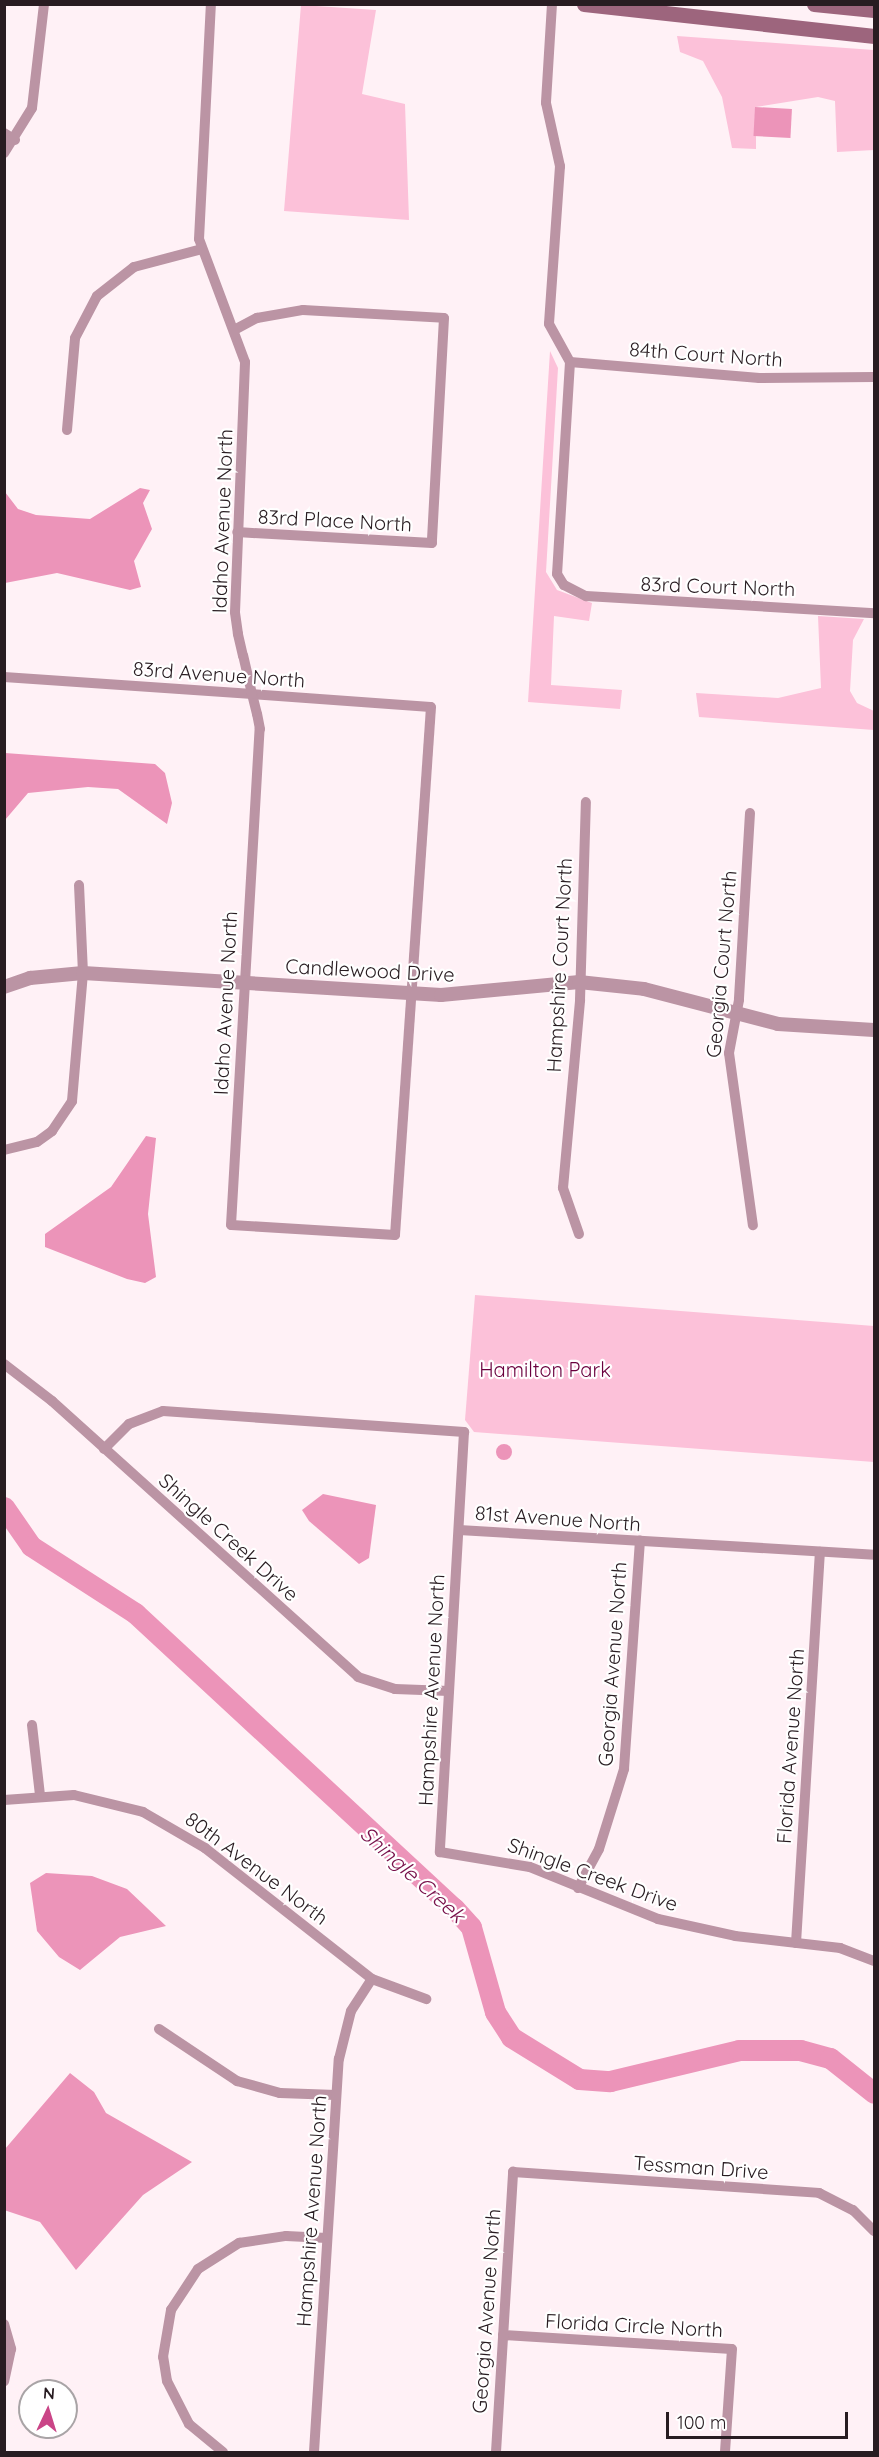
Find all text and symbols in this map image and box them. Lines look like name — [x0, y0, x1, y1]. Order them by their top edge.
street label: 84th Court North — [628, 337, 784, 371]
street label: Idaho Avenue North — [207, 428, 237, 614]
street label: 83rd Place North — [257, 504, 413, 536]
street label: 83rd Court North — [640, 571, 796, 601]
street label: 83rd Avenue North — [132, 656, 306, 692]
street label: Hampshire Court North — [541, 857, 577, 1073]
street label: Georgia Court North — [701, 869, 741, 1059]
street label: Idaho Avenue North — [208, 910, 242, 1096]
street label: Candlewood Drive — [285, 954, 455, 986]
park label: Hamilton Park — [479, 1357, 611, 1381]
street label: Shingle Creek Drive — [154, 1468, 304, 1606]
street label: 81st Avenue North — [474, 1500, 642, 1536]
street label: Georgia Avenue North — [593, 1561, 631, 1767]
street label: Hampshire Avenue North — [413, 1573, 449, 1807]
street label: Florida Avenue North — [771, 1647, 809, 1845]
street label: 80th Avenue North — [181, 1806, 333, 1930]
water label: Shingle Creek — [356, 1820, 470, 1928]
street label: Shingle Creek Drive — [505, 1832, 681, 1916]
street label: Hampshire Avenue North — [291, 2094, 331, 2328]
street label: Tessman Drive — [633, 2150, 769, 2184]
street label: Georgia Avenue North — [467, 2208, 505, 2414]
street label: Florida Circle North — [544, 2308, 724, 2342]
north arrow — [18, 2379, 78, 2439]
text: N — [43, 2383, 56, 2403]
scale bar — [669, 2400, 850, 2438]
text: 100 m — [677, 2411, 726, 2434]

